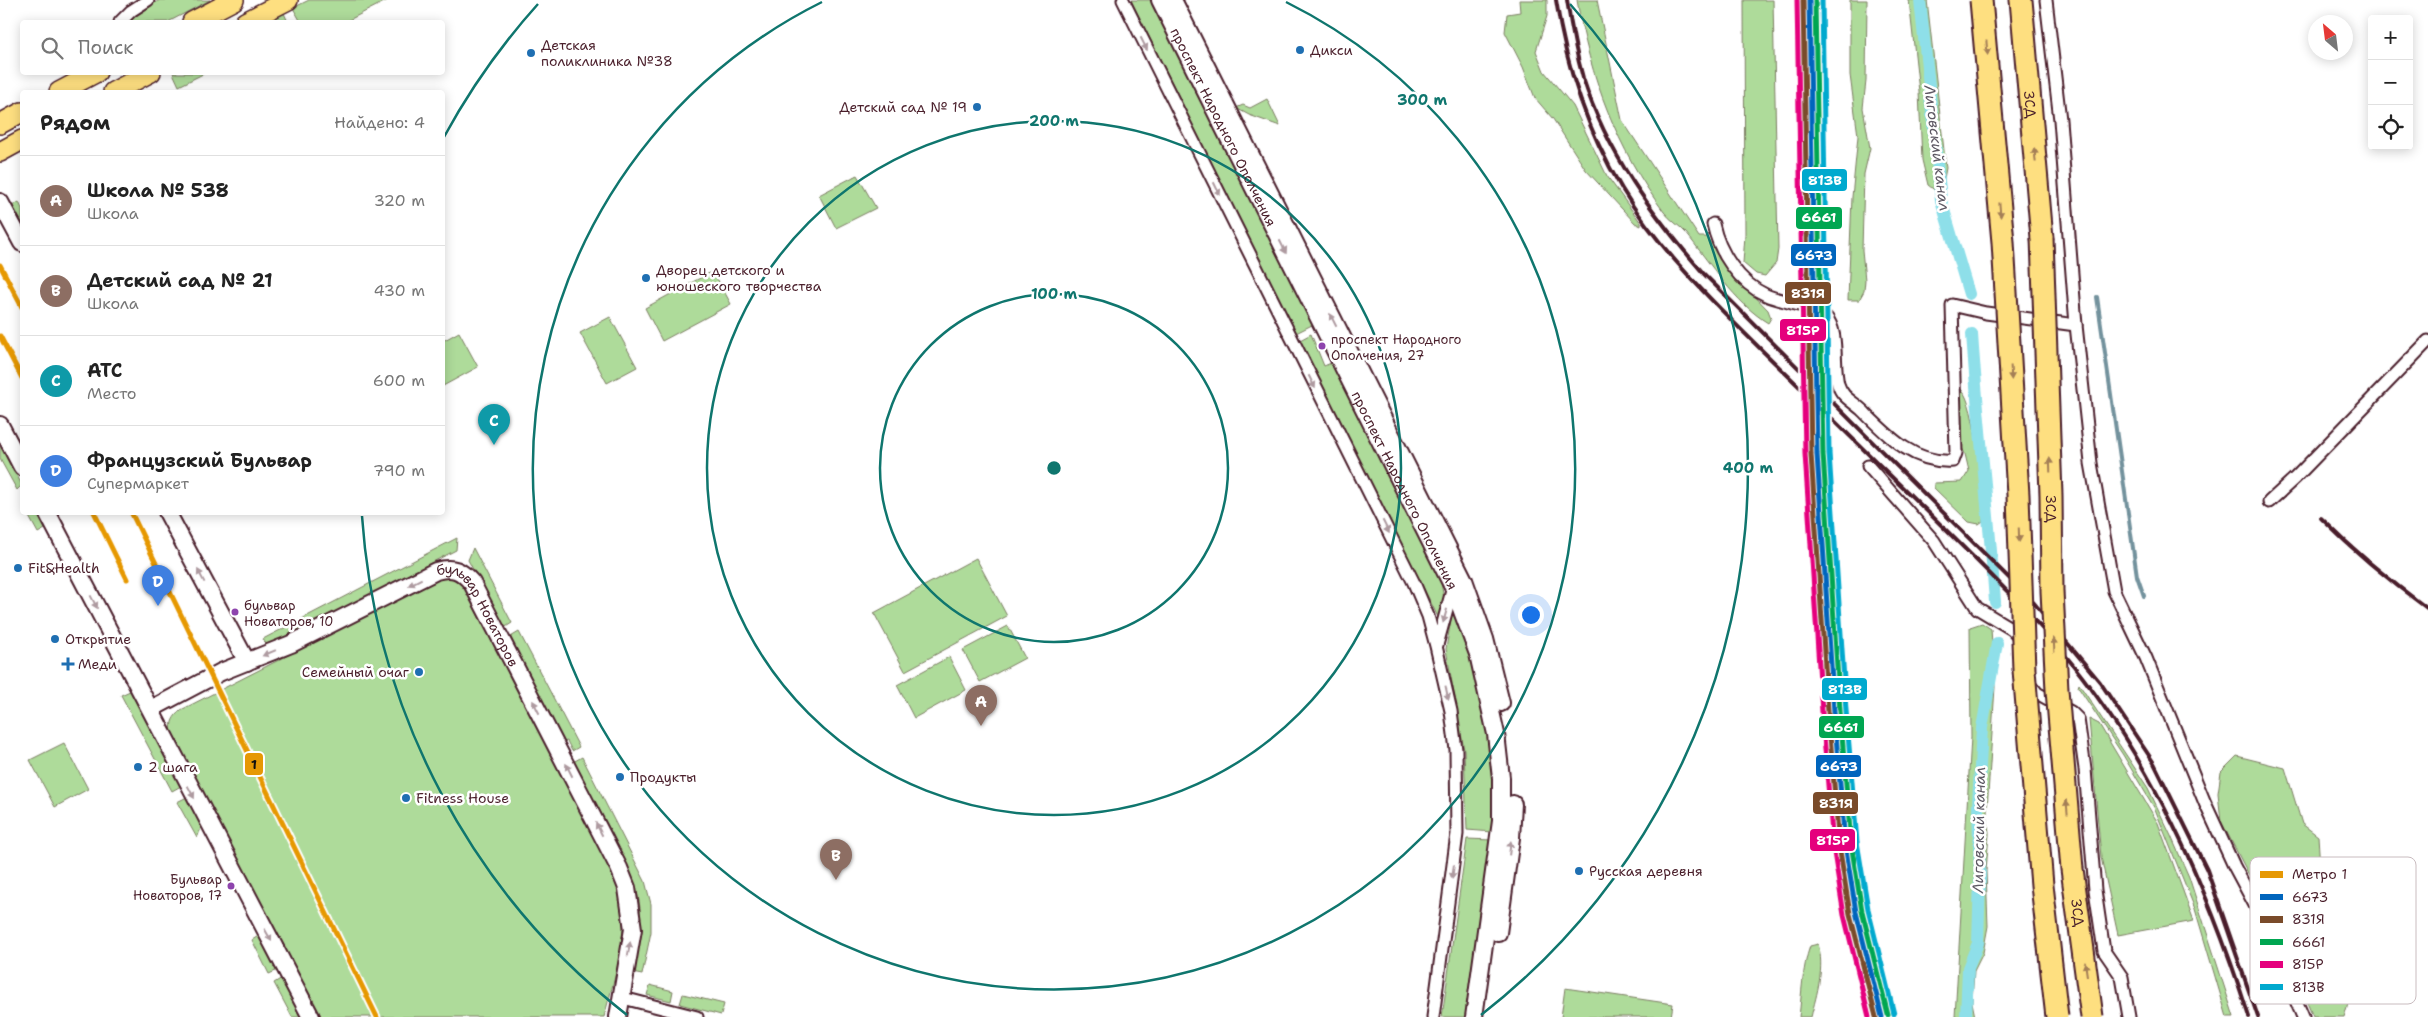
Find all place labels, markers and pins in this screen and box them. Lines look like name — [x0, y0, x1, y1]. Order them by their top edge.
place label: Детская поликлиника №38 — [541, 36, 673, 70]
place label: Дикси — [1310, 41, 1353, 59]
marker: Дикси — [1294, 44, 1306, 56]
marker: Детская поликлиника №38 — [525, 47, 537, 59]
place label: Детский сад № 19 — [839, 98, 967, 116]
marker: Детский сад № 19 — [971, 101, 983, 113]
place label: Дворец детского и юношеского творчества — [656, 261, 822, 295]
marker: Дворец детского и юношеского творчества — [640, 272, 652, 284]
place label: проспект Народного Ополчения, 27 — [1331, 331, 1462, 364]
marker: проспект Народного Ополчения, 27 — [1317, 341, 1327, 351]
pin: C — [478, 404, 510, 445]
centre of rings — [1045, 459, 1063, 477]
place label: Fit&Health — [28, 559, 100, 577]
marker: Fit&Health — [12, 562, 24, 574]
pin: D — [142, 565, 174, 606]
place label: бульвар Новаторов, 10 — [244, 597, 333, 630]
marker: бульвар Новаторов, 10 — [230, 607, 240, 617]
place label: Открытие — [65, 630, 131, 648]
marker: Открытие — [49, 633, 61, 645]
place label: Меди — [78, 655, 117, 673]
marker: Меди — [62, 658, 74, 670]
place label: Семейный очаг — [302, 663, 410, 681]
marker: Семейный очаг — [413, 666, 425, 678]
pin: A — [965, 685, 997, 726]
place label: 2 шага — [148, 758, 198, 776]
marker: 2 шага — [132, 761, 144, 773]
place label: Продукты — [630, 768, 697, 786]
marker: Продукты — [614, 771, 626, 783]
place label: Fitness House — [416, 789, 509, 807]
marker: Fitness House — [400, 792, 412, 804]
pin: B — [820, 839, 852, 880]
place label: Русская деревня — [1589, 862, 1703, 880]
marker: Русская деревня — [1573, 865, 1585, 877]
place label: Бульвар Новаторов, 17 — [133, 871, 222, 904]
marker: Бульвар Новаторов, 17 — [226, 881, 236, 891]

